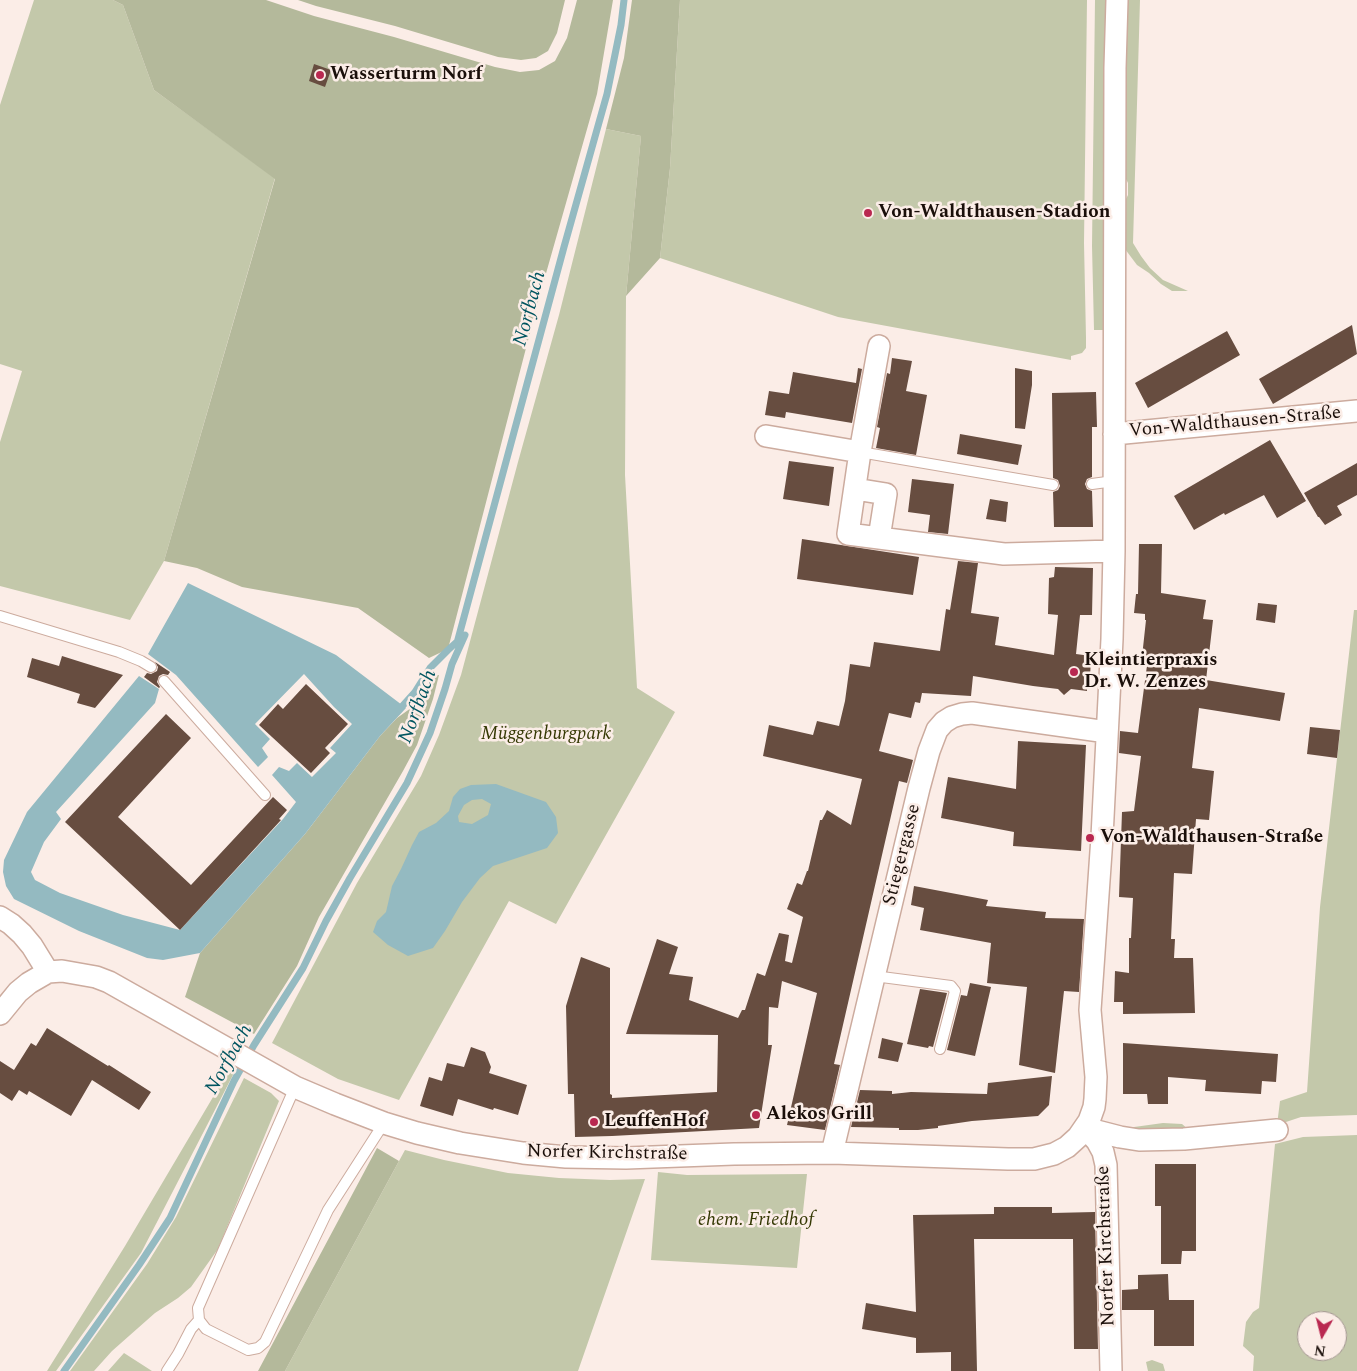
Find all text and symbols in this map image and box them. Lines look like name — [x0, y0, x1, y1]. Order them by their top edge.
place label: Wasserturm Norf — [330, 64, 482, 86]
marker: Wasserturm Norf — [314, 69, 326, 81]
place label: Von-Waldthausen-Stadion — [878, 202, 1110, 224]
marker: Von-Waldthausen-Stadion — [862, 207, 874, 219]
water label: Norfbach — [509, 269, 553, 349]
street label: Von-Waldthausen-Straße — [1128, 402, 1342, 444]
place label: Kleintierpraxis Dr. W. Zenzes — [1084, 650, 1218, 694]
marker: Kleintierpraxis Dr. W. Zenzes — [1068, 666, 1080, 678]
water label: Norfbach — [395, 667, 443, 747]
park label: Müggenburgpark — [481, 724, 611, 746]
street label: Stiegergasse — [879, 802, 927, 908]
place label: Von-Waldthausen-Straße — [1100, 827, 1323, 849]
marker: Von-Waldthausen-Straße — [1084, 832, 1096, 844]
water label: Norfbach — [201, 1021, 259, 1099]
place label: Alekos Grill — [766, 1104, 872, 1126]
marker: Alekos Grill — [750, 1109, 762, 1121]
place label: LeuffenHof — [604, 1111, 705, 1133]
marker: LeuffenHof — [588, 1116, 600, 1128]
street label: Norfer Kirchstraße — [526, 1141, 688, 1167]
street label: Norfer Kirchstraße — [1093, 1165, 1121, 1327]
park label: ehem. Friedhof — [698, 1210, 814, 1232]
north arrow — [1297, 1311, 1347, 1361]
text: N — [1313, 1339, 1327, 1362]

